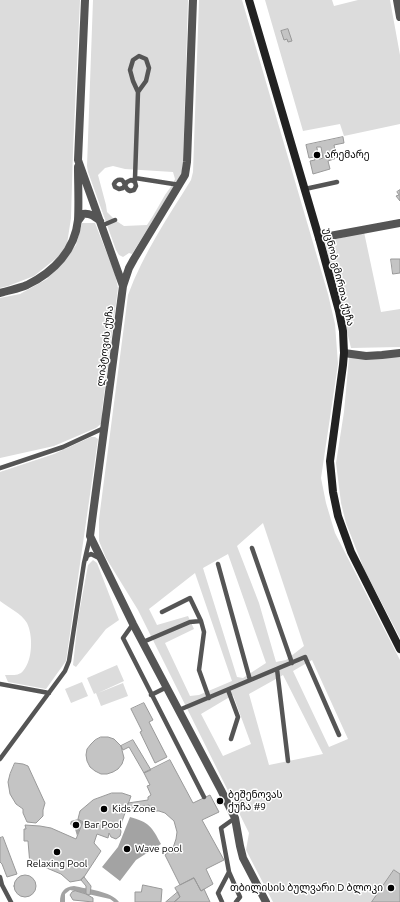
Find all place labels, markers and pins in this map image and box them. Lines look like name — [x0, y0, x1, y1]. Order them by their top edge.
place label: არემარე — [325, 149, 370, 161]
marker: არემარე — [312, 150, 322, 160]
place label: ბეშენოვას ქუჩა #9 — [228, 789, 283, 812]
marker: ბეშენოვას ქუჩა #9 — [215, 796, 225, 806]
place label: Kids Zone — [112, 803, 156, 815]
marker: Kids Zone — [99, 804, 109, 814]
place label: Bar Pool — [84, 819, 122, 831]
marker: Bar Pool — [71, 820, 81, 830]
place label: Wave pool — [135, 843, 182, 855]
marker: Wave pool — [122, 844, 132, 854]
marker: Relaxing Pool — [52, 847, 62, 857]
place label: Relaxing Pool — [27, 858, 87, 870]
place label: თბილისის ბულვარი D ბლოკი — [230, 882, 383, 894]
marker: თბილისის ბულვარი D ბლოკი — [386, 883, 396, 893]

